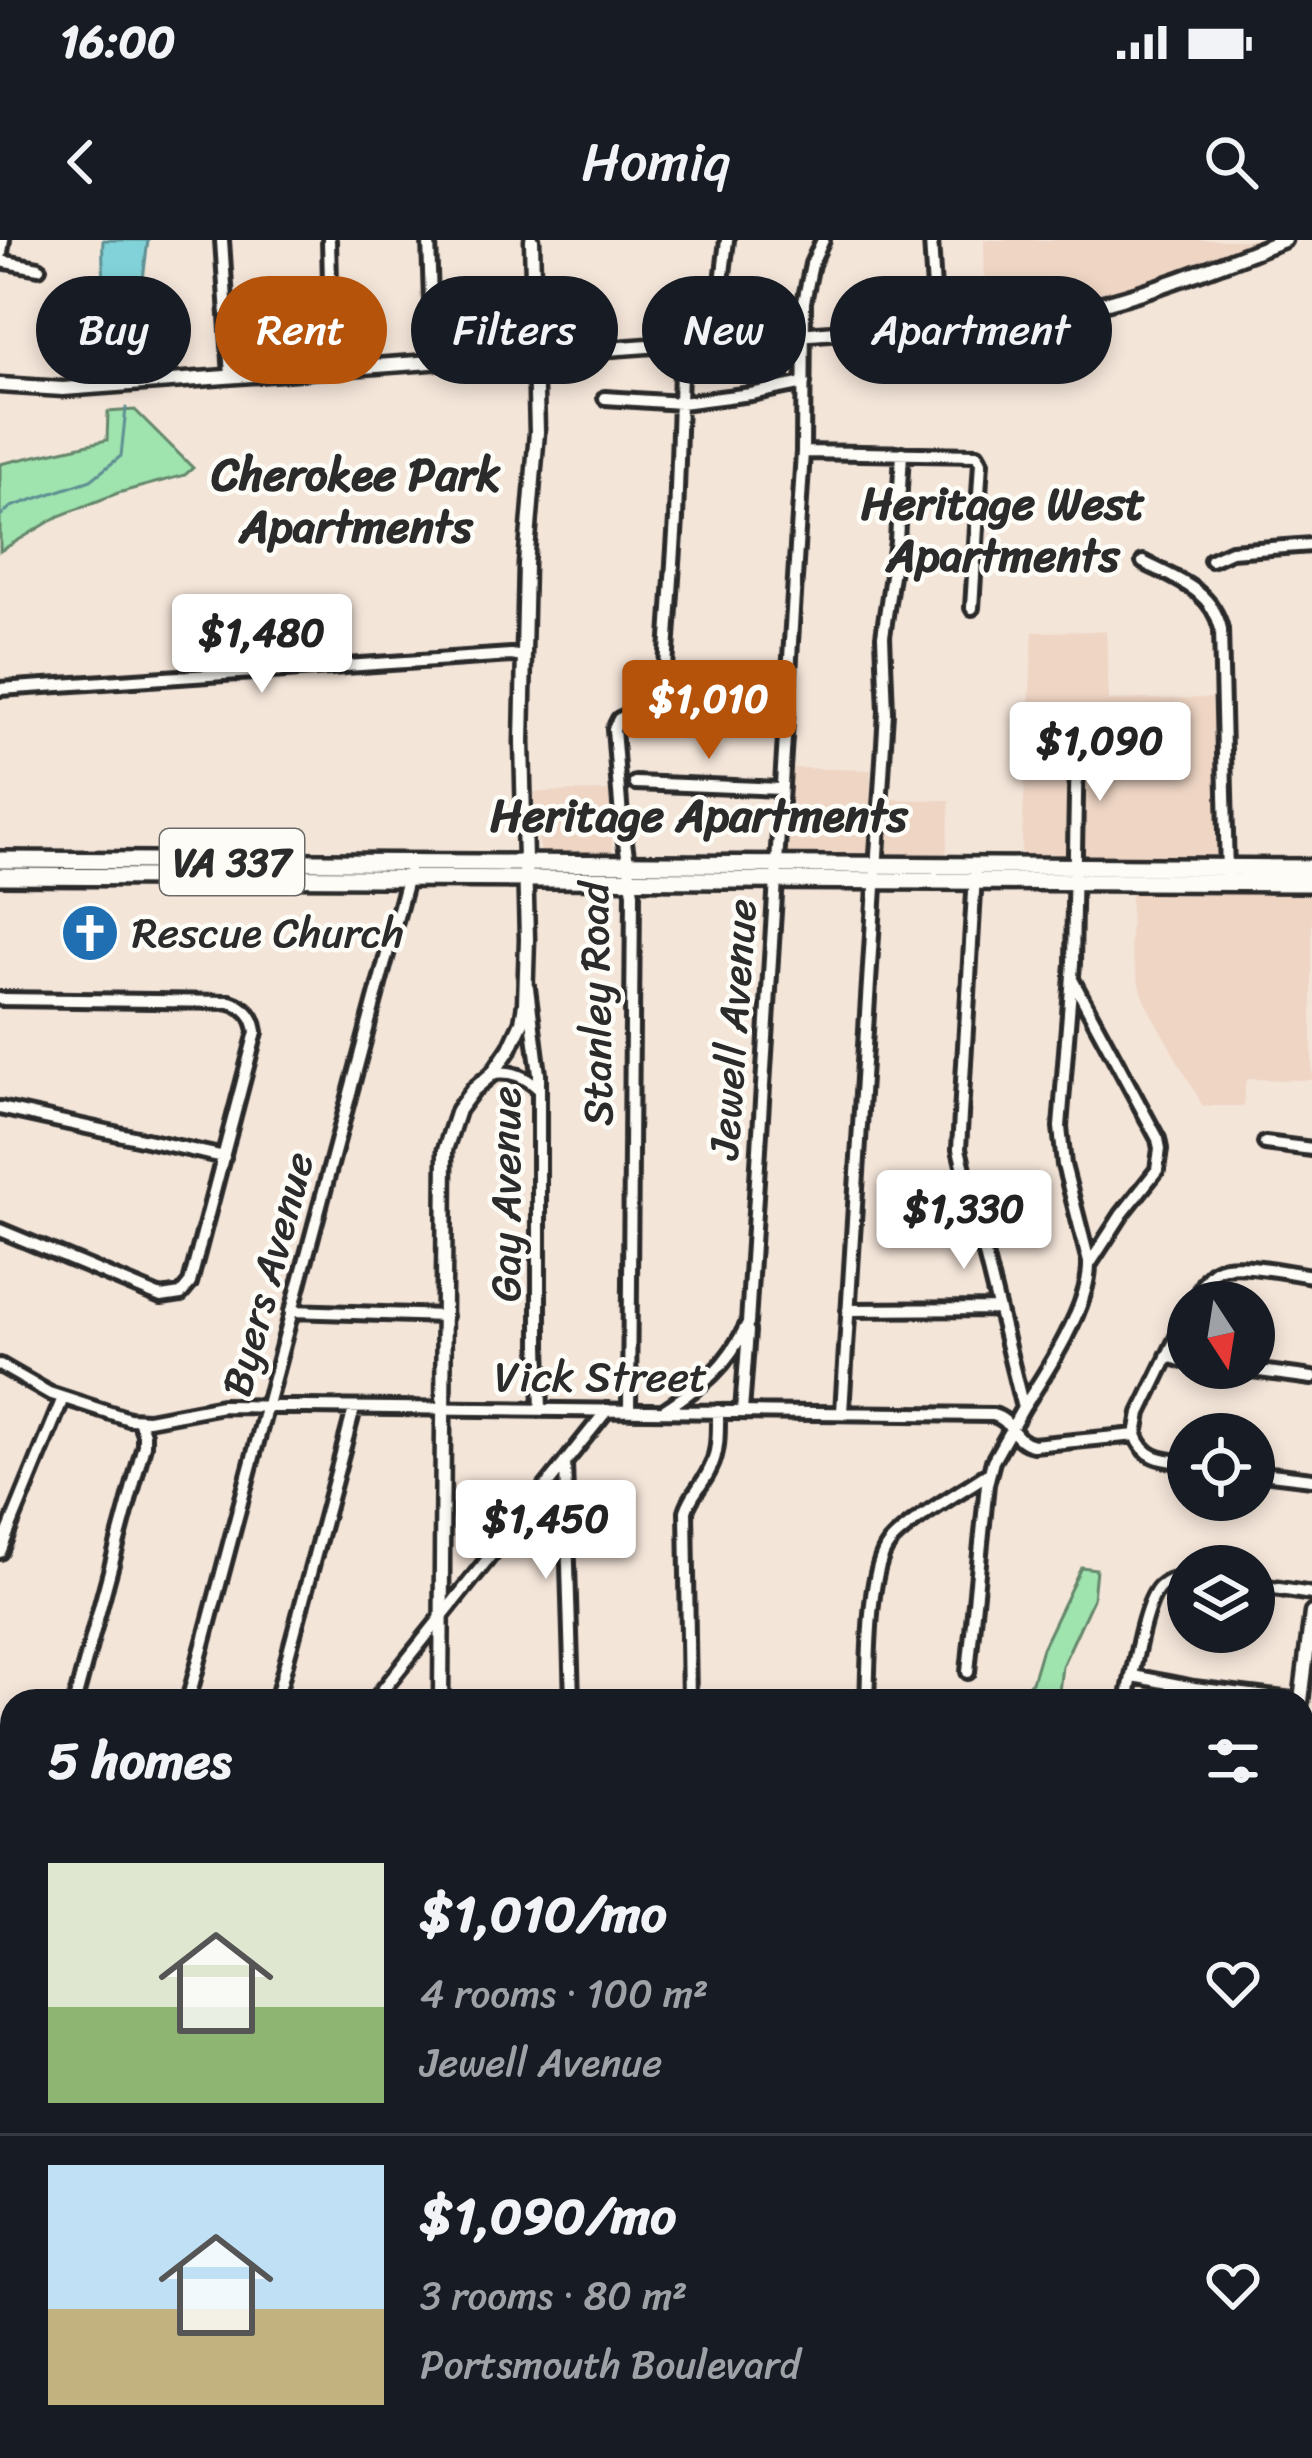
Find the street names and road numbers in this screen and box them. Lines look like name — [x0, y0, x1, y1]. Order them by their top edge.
road number: VA 337 — [160, 829, 304, 895]
street label: Stanley Road — [557, 878, 635, 1127]
street label: Jewell Avenue — [687, 896, 779, 1164]
street label: Gay Avenue — [469, 1086, 543, 1302]
street label: Byers Avenue — [200, 1143, 336, 1405]
street label: Vick Street — [495, 1340, 707, 1414]

